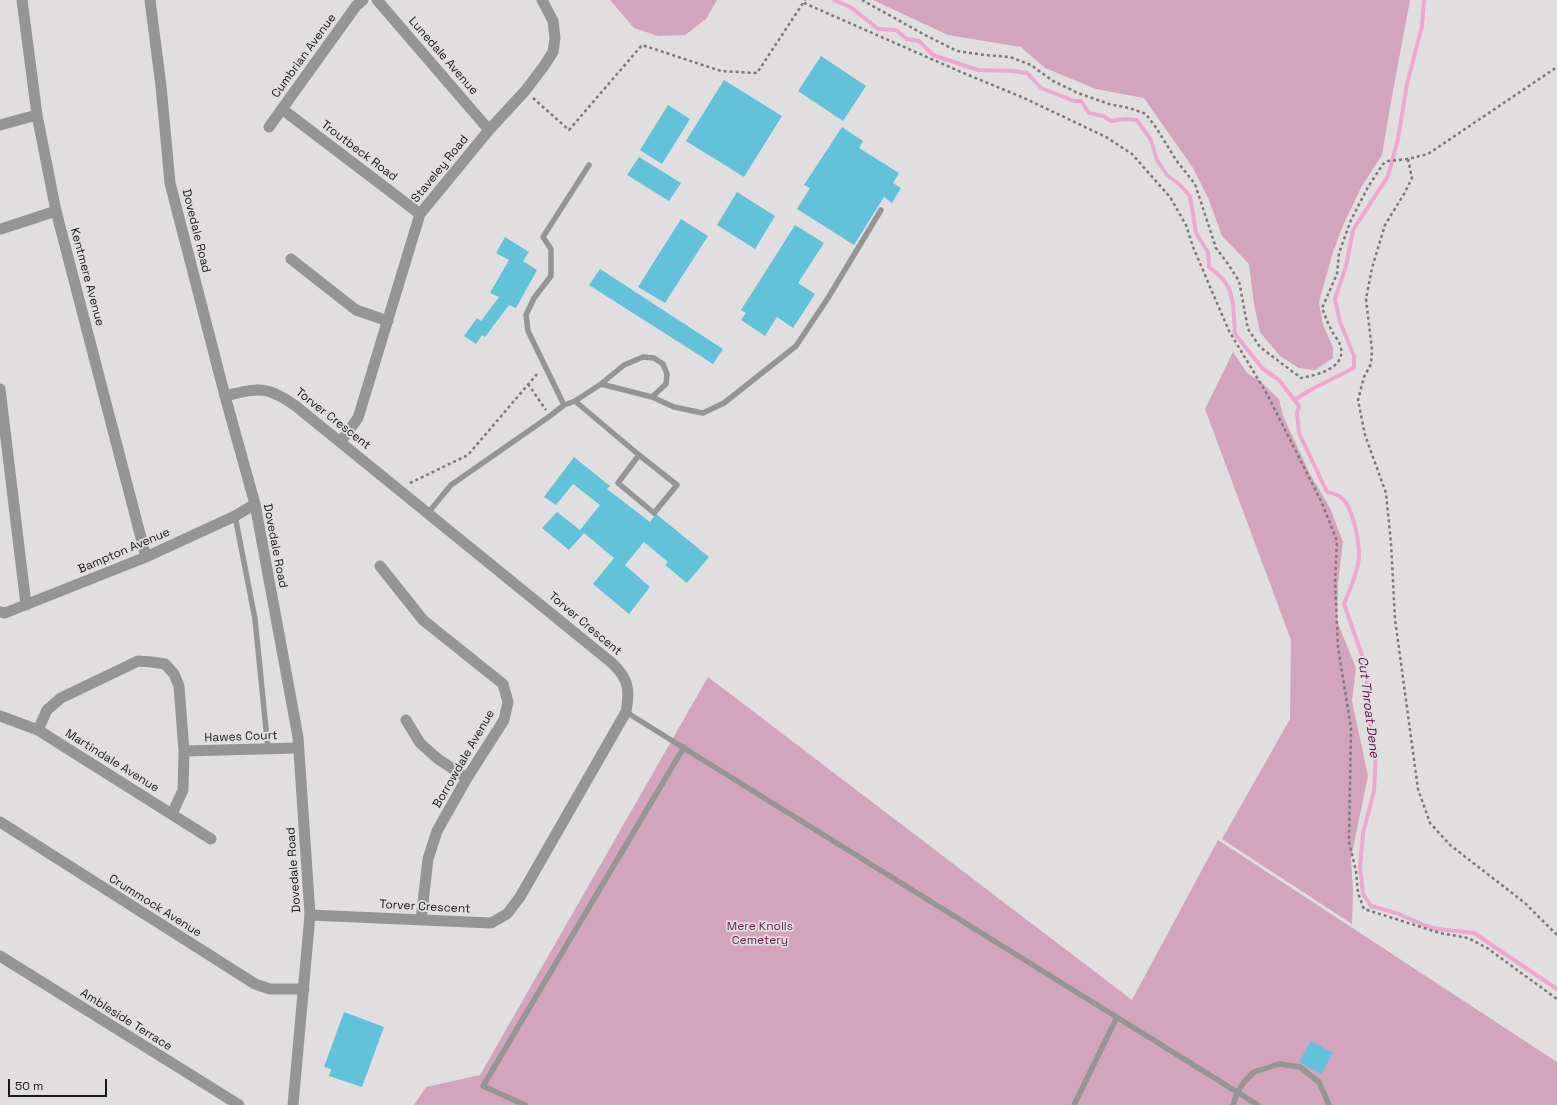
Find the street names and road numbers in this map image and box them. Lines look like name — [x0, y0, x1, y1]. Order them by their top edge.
street label: Cumbrian Avenue — [269, 11, 339, 101]
street label: Lunedale Avenue — [405, 14, 481, 98]
street label: Troutbeck Road — [318, 118, 400, 184]
street label: Staveley Road — [408, 132, 472, 206]
street label: Dovedale Road — [179, 188, 213, 274]
street label: Kentmere Avenue — [67, 226, 107, 328]
street label: Torver Crescent — [293, 385, 373, 453]
street label: Dovedale Road — [260, 503, 290, 589]
street label: Bampton Avenue — [76, 525, 172, 577]
street label: Torver Crescent — [545, 589, 625, 659]
street label: Borrowdale Avenue — [430, 707, 498, 811]
street label: Martindale Avenue — [62, 726, 162, 796]
street label: Hawes Court — [204, 729, 278, 745]
street label: Dovedale Road — [284, 827, 304, 913]
street label: Crummock Avenue — [106, 872, 204, 940]
street label: Torver Crescent — [379, 897, 471, 917]
street label: Ambleside Terrace — [77, 986, 175, 1054]

